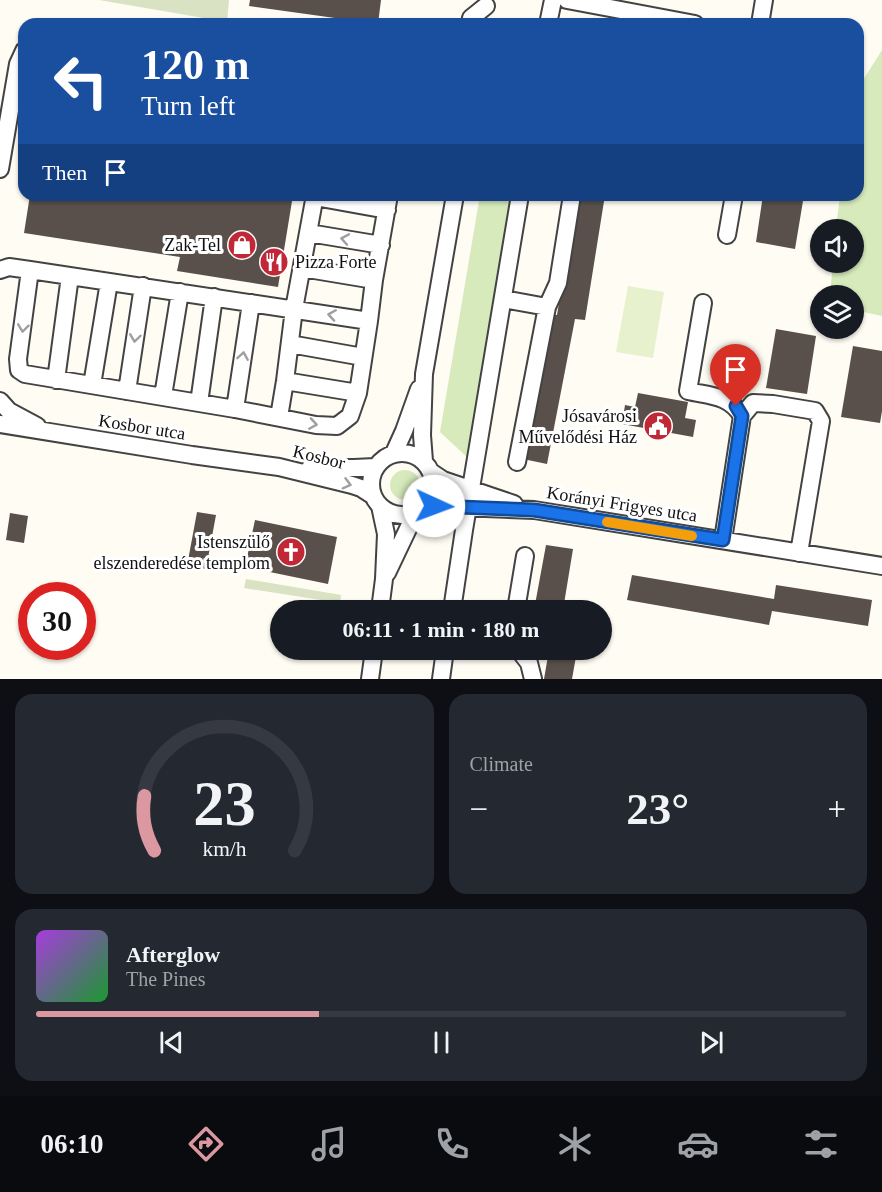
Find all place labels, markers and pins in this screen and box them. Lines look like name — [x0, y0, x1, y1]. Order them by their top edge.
shop icon: Zak-Tel — [226, 229, 258, 261]
place label: Zak-Tel — [164, 235, 221, 255]
restaurant icon: Pizza Forte — [258, 246, 290, 278]
place label: Pizza Forte — [295, 252, 376, 272]
pin — [710, 344, 761, 406]
place label: Jósavárosi Művelődési Ház — [519, 406, 637, 447]
public building icon: Jósavárosi Művelődési Ház — [642, 410, 674, 442]
place label: Istenszülő elszenderedése templom — [94, 532, 270, 573]
church icon: Istenszülő elszenderedése templom — [275, 536, 307, 568]

